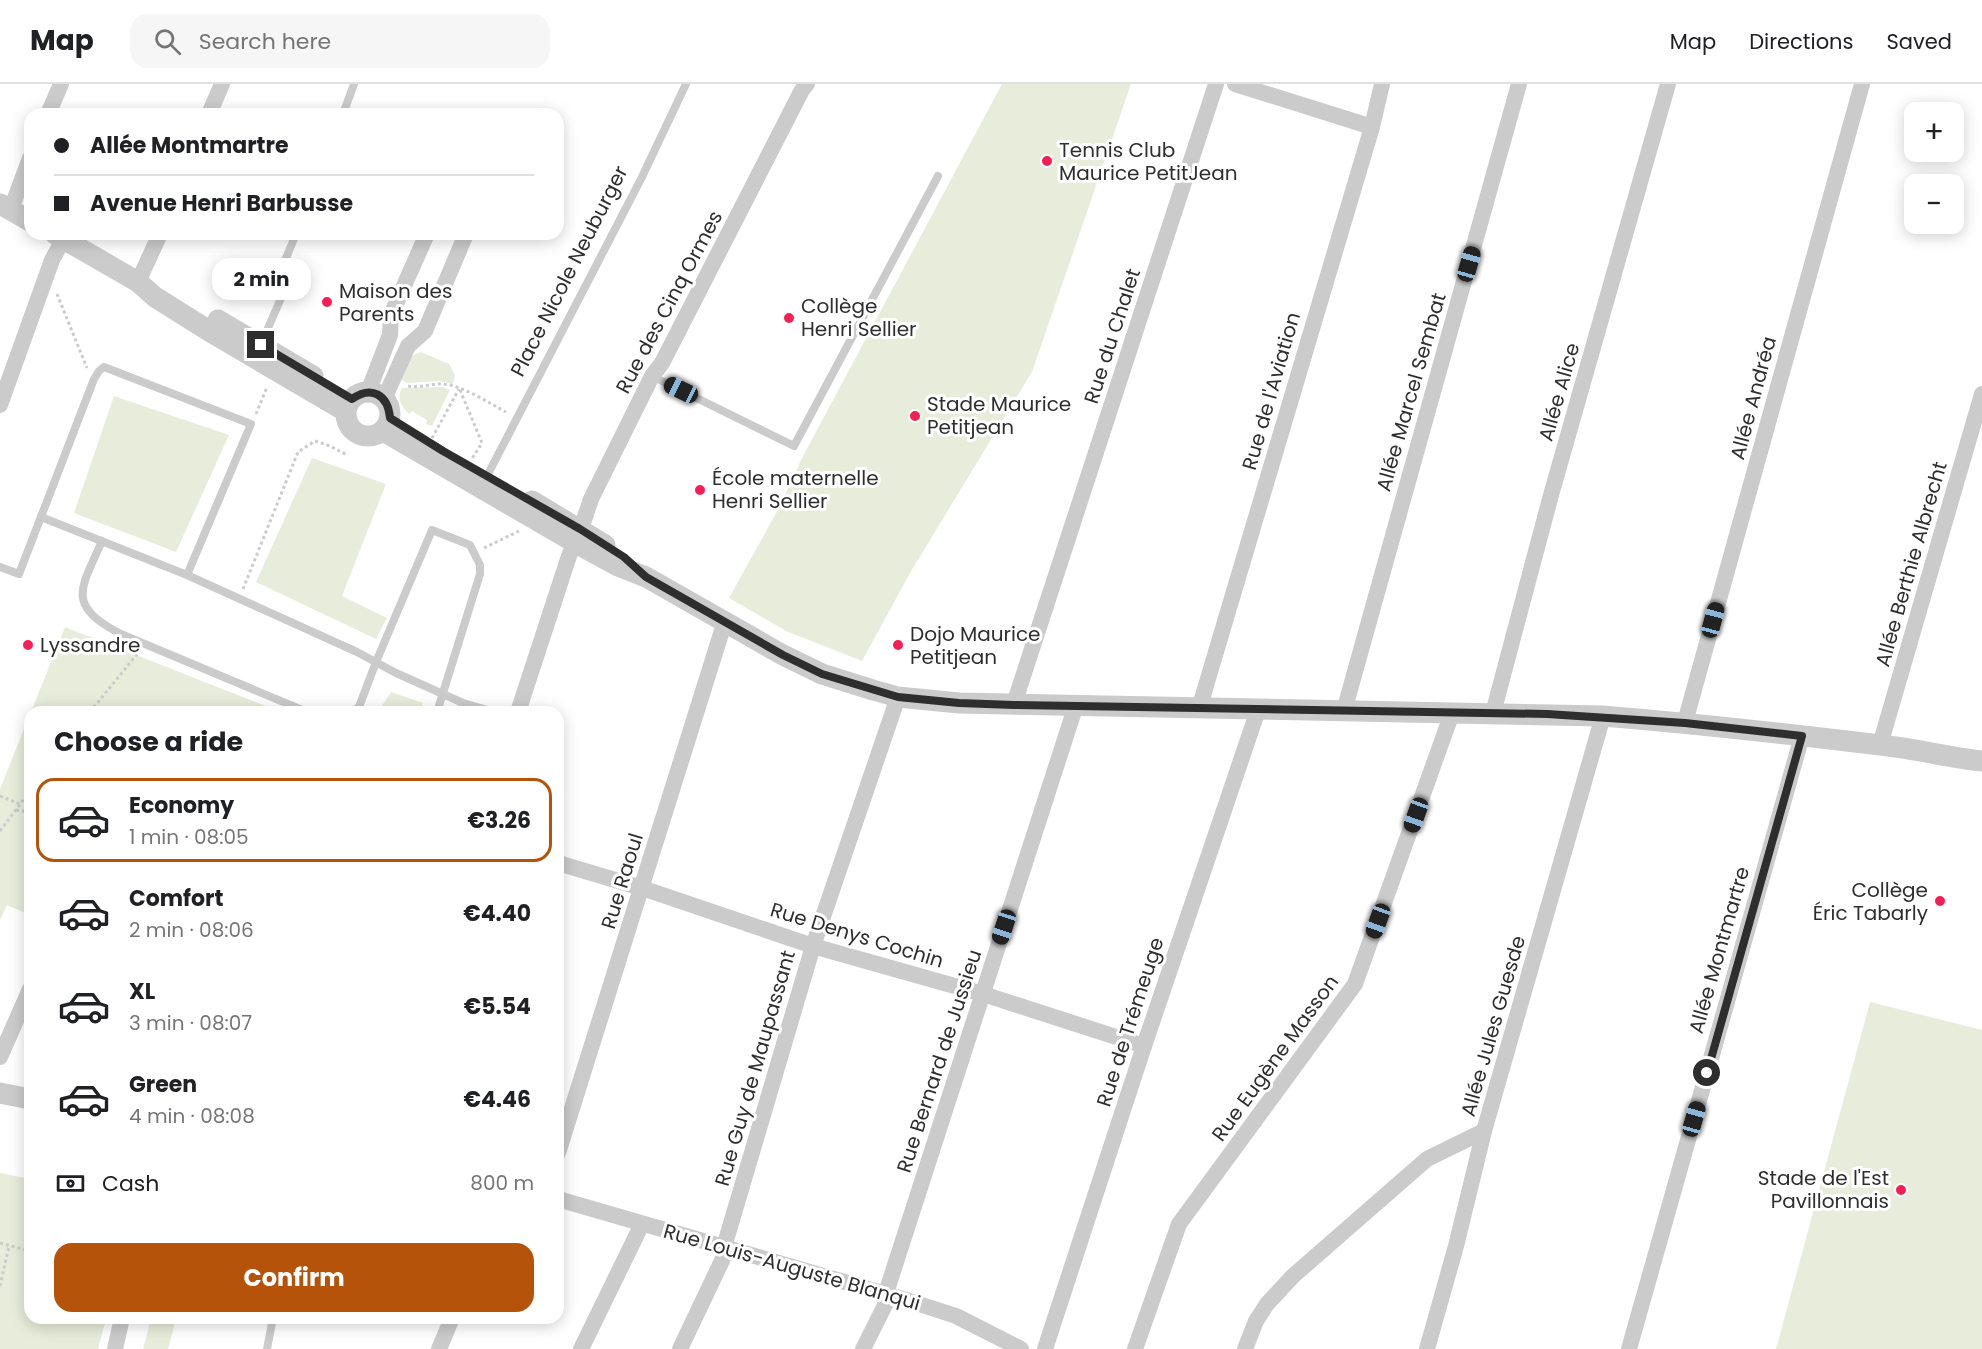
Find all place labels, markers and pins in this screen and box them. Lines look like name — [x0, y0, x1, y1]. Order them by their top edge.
place label: Tennis Club Maurice PetitJean — [1059, 136, 1238, 187]
marker: Tennis Club Maurice PetitJean — [1040, 154, 1054, 168]
place label: Maison des Parents — [339, 277, 452, 328]
place label: Collège Henri Sellier — [801, 292, 917, 343]
marker: Maison des Parents — [320, 295, 334, 309]
marker: Collège Henri Sellier — [782, 311, 796, 325]
place label: Stade Maurice Petitjean — [927, 390, 1071, 441]
marker: Stade Maurice Petitjean — [908, 409, 922, 423]
place label: École maternelle Henri Sellier — [712, 464, 879, 515]
marker: École maternelle Henri Sellier — [693, 483, 707, 497]
place label: Dojo Maurice Petitjean — [910, 620, 1041, 671]
place label: Lyssandre — [40, 631, 140, 659]
marker: Lyssandre — [21, 638, 35, 652]
marker: Dojo Maurice Petitjean — [891, 638, 905, 652]
place label: Collège Éric Tabarly — [1813, 876, 1928, 927]
marker: Collège Éric Tabarly — [1933, 894, 1947, 908]
place label: Stade de l'Est Pavillonnais — [1758, 1164, 1889, 1215]
marker: Stade de l'Est Pavillonnais — [1894, 1183, 1908, 1197]

